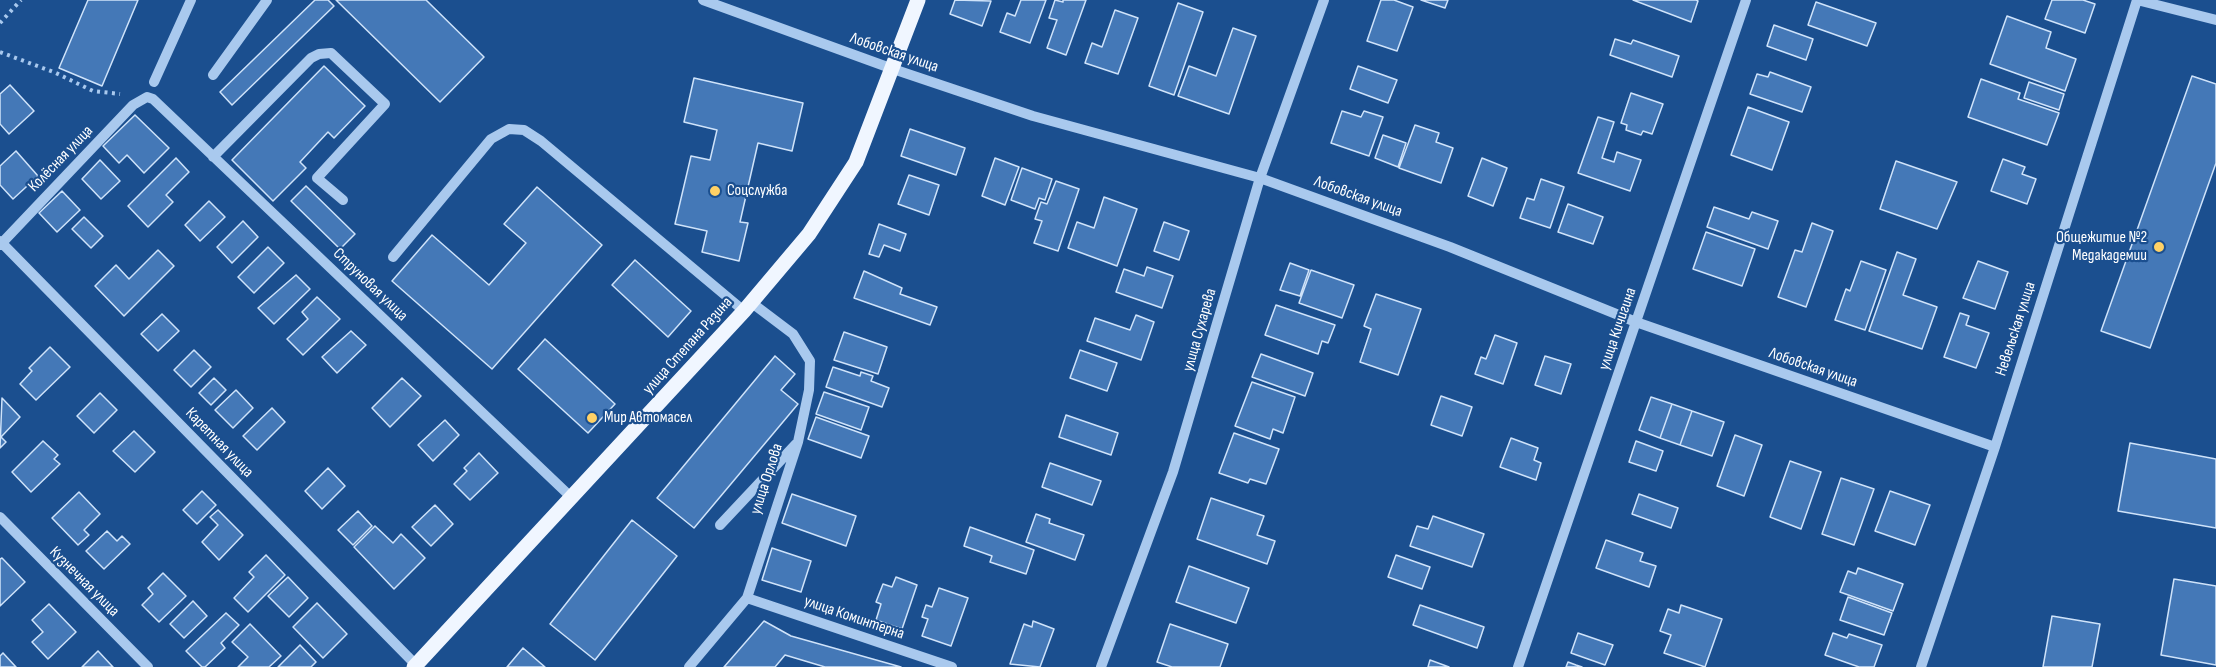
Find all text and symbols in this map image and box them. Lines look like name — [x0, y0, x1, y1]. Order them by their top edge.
street label: Лобовская улица — [847, 29, 941, 77]
street label: Колёсная улица — [25, 122, 97, 196]
street label: Лобовская улица — [1311, 172, 1405, 222]
place label: Соцслужба — [727, 181, 787, 201]
marker: Соцслужба — [708, 184, 722, 198]
place label: Общежитие №2 Медакадемии — [2056, 228, 2147, 266]
marker: Общежитие №2 Медакадемии — [2152, 240, 2166, 254]
street label: Струновая улица — [329, 244, 411, 326]
street label: Невельская улица — [1992, 280, 2040, 378]
street label: улица Кичигина — [1595, 285, 1641, 373]
street label: улица Сухарева — [1179, 286, 1221, 374]
street label: улица Степана Разина — [639, 293, 737, 399]
street label: Лобовская улица — [1766, 344, 1860, 392]
street label: Каретная улица — [181, 404, 257, 482]
place label: Мир Автомасел — [604, 408, 692, 428]
marker: Мир Автомасел — [585, 411, 599, 425]
street label: улица Орлова — [747, 441, 787, 517]
street label: Кузнечная улица — [45, 543, 123, 621]
street label: улица Коминтерна — [801, 592, 907, 644]

